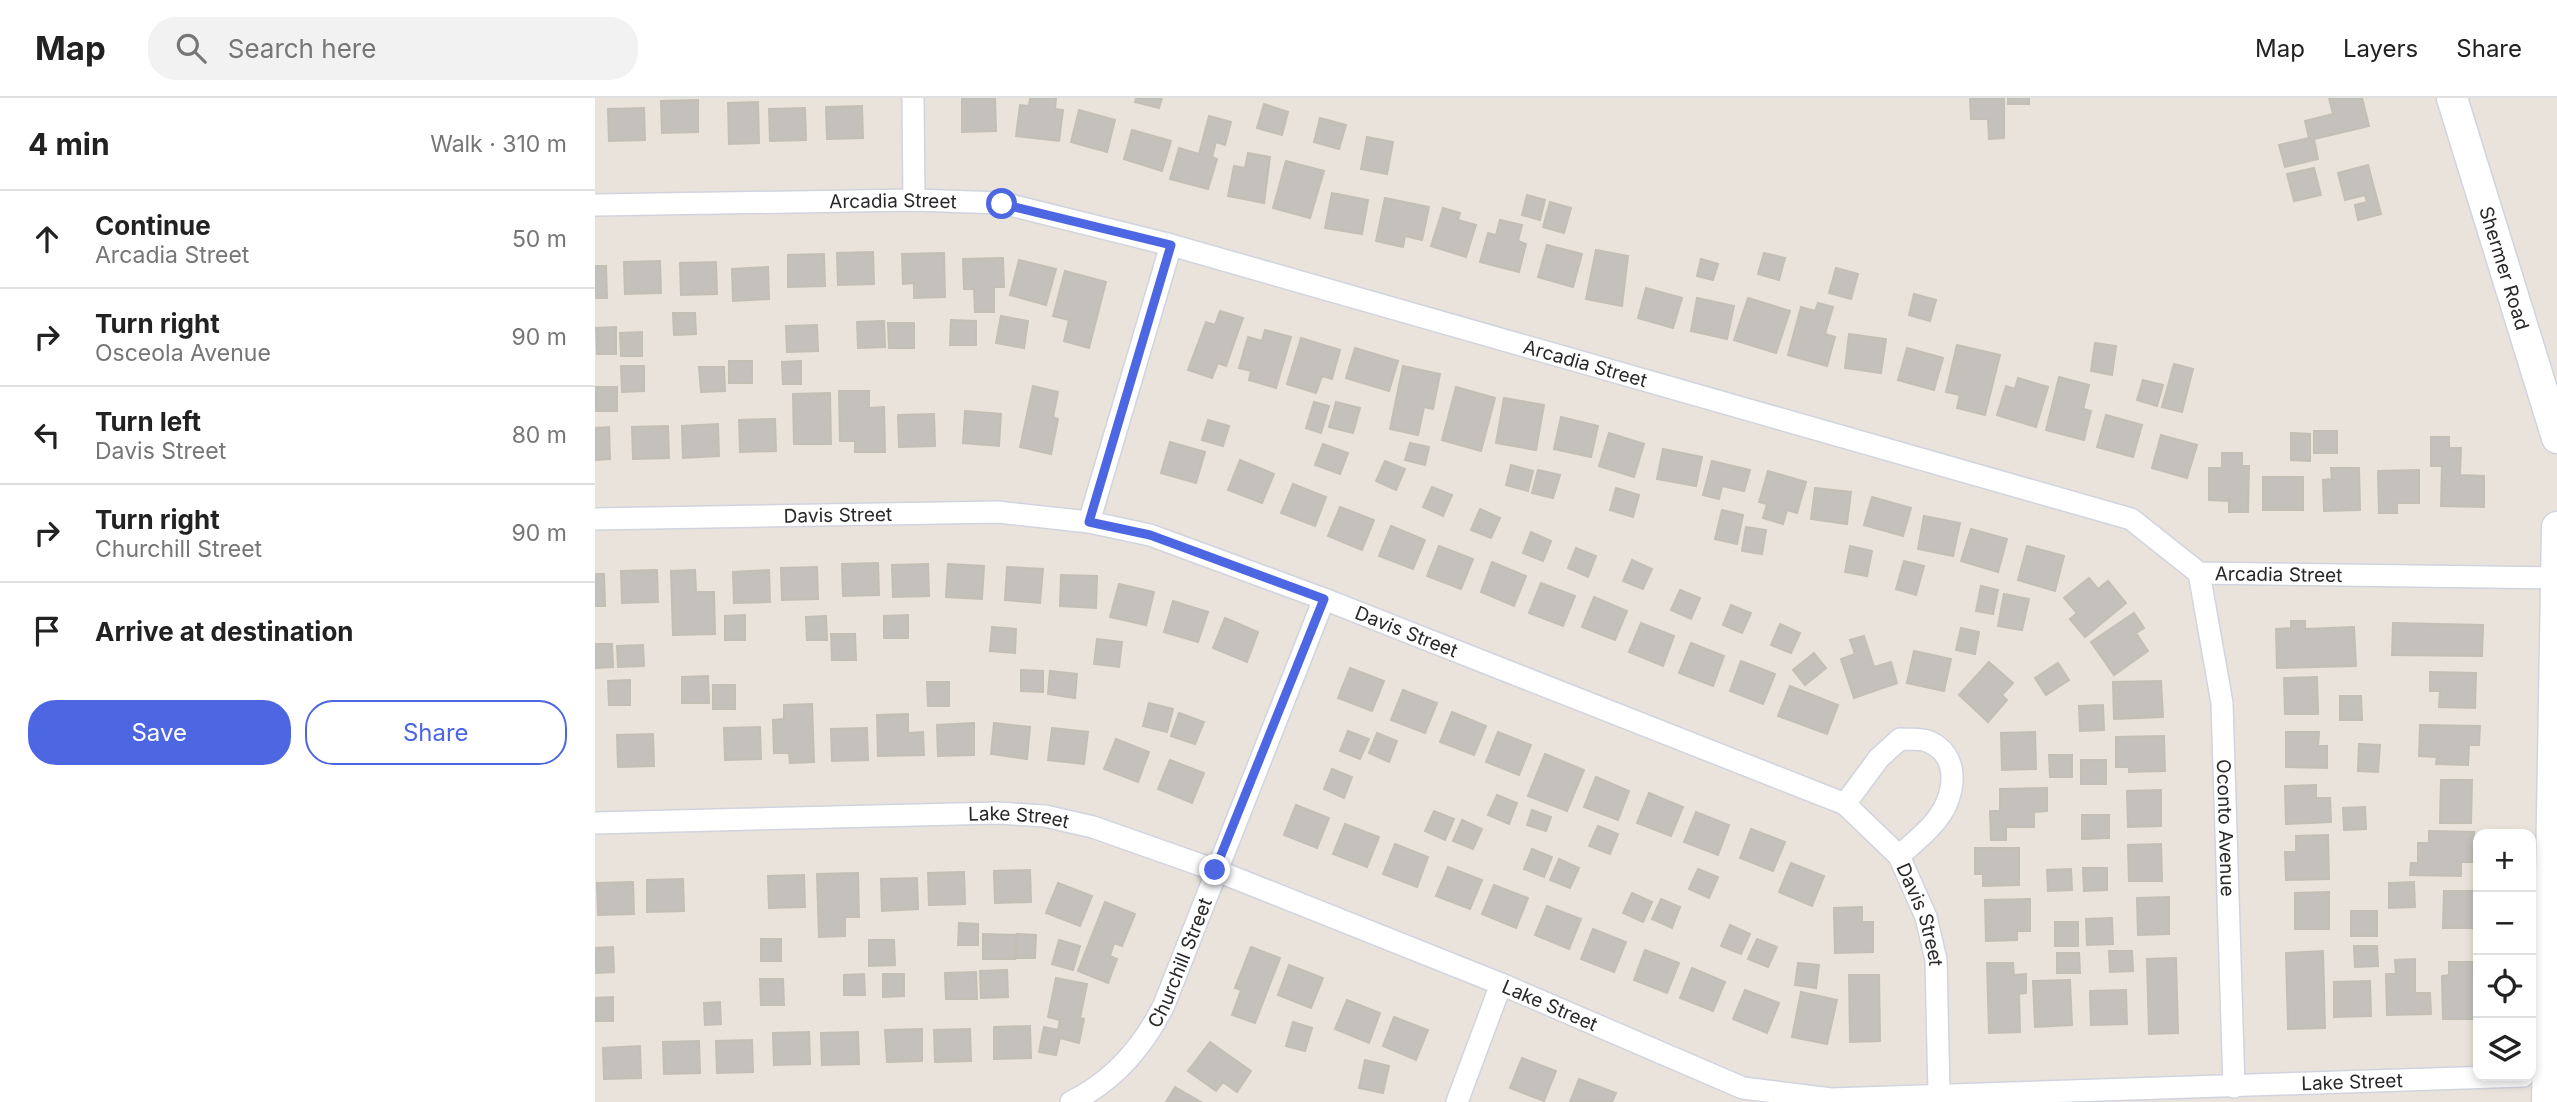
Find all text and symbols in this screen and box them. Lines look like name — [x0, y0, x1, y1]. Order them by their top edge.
search box — [148, 17, 638, 80]
text: Map — [35, 28, 106, 68]
icon: search — [172, 29, 210, 67]
text: Search here — [228, 33, 376, 64]
text: Map — [2255, 34, 2305, 63]
text: Layers — [2343, 34, 2418, 63]
text: Share — [2456, 34, 2522, 63]
text: 4 min — [28, 126, 110, 162]
text: Walk · 310 m — [430, 130, 567, 158]
street label: Arcadia Street — [829, 188, 957, 213]
route start — [986, 188, 1017, 219]
street label: Shermer Road — [2475, 204, 2534, 333]
text: Continue — [95, 210, 211, 241]
icon: ahead — [28, 220, 66, 258]
text: 50 m — [512, 225, 567, 253]
text: Arcadia Street — [95, 241, 249, 269]
text: Turn right — [95, 308, 220, 339]
icon: right — [28, 318, 66, 356]
text: 90 m — [512, 323, 567, 351]
street label: Arcadia Street — [1521, 335, 1650, 392]
text: Osceola Avenue — [95, 339, 271, 367]
text: Turn left — [95, 406, 201, 437]
icon: left — [28, 416, 66, 454]
text: 80 m — [512, 421, 567, 449]
text: Davis Street — [95, 437, 226, 465]
street label: Davis Street — [784, 502, 892, 527]
text: Turn right — [95, 504, 220, 535]
icon: right — [28, 514, 66, 552]
text: 90 m — [512, 519, 567, 547]
text: Churchill Street — [95, 535, 262, 563]
street label: Arcadia Street — [2215, 562, 2343, 587]
street label: Davis Street — [1352, 601, 1461, 662]
icon: arrive — [28, 612, 66, 650]
text: Arrive at destination — [95, 616, 354, 647]
button: Save — [28, 700, 291, 765]
button: Share — [305, 700, 567, 765]
street label: Oconto Avenue — [2212, 759, 2240, 897]
street label: Lake Street — [968, 801, 1071, 833]
map controls — [2473, 829, 2536, 1081]
button: + — [2473, 829, 2536, 892]
route end — [1199, 854, 1230, 885]
street label: Davis Street — [1892, 859, 1948, 966]
button: − — [2473, 892, 2536, 955]
street label: Churchill Street — [1143, 895, 1217, 1032]
button: locate — [2473, 955, 2536, 1018]
street label: Lake Street — [1499, 974, 1601, 1036]
button: layers — [2473, 1018, 2536, 1081]
street label: Lake Street — [2301, 1069, 2403, 1095]

